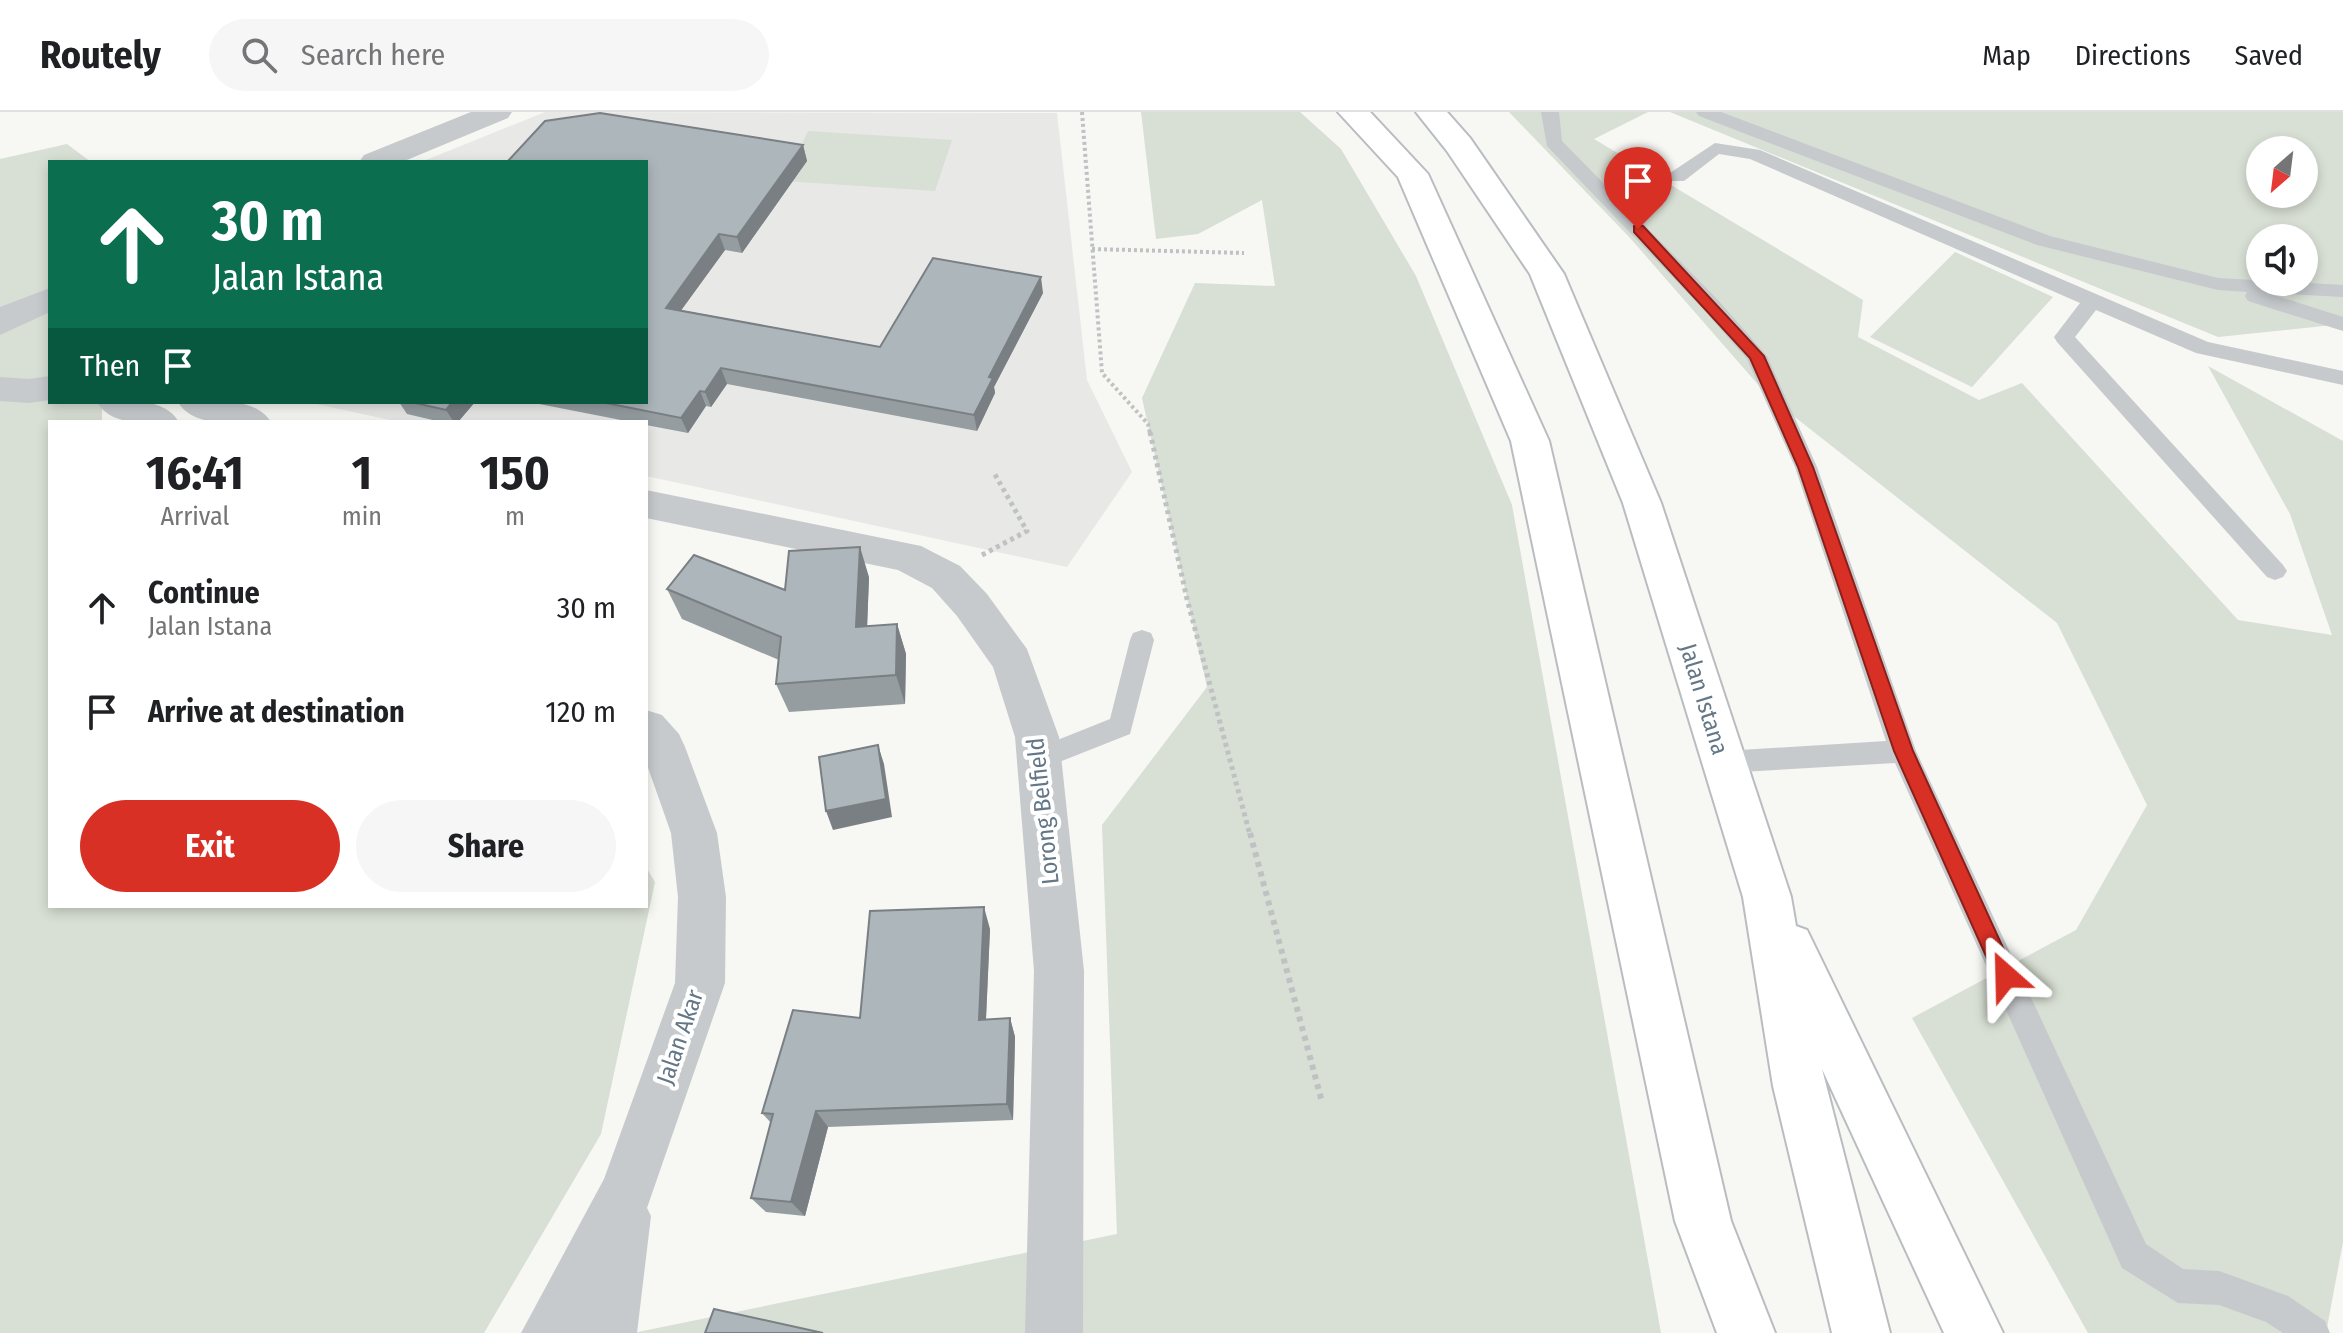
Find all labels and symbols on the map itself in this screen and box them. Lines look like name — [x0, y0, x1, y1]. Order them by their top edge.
north arrow — [2246, 136, 2318, 208]
pin — [1604, 147, 1672, 229]
street label: Jalan Istana — [1674, 640, 1734, 758]
street label: Lorong Belfield — [1021, 736, 1065, 886]
position arrow — [1964, 934, 2048, 1018]
street label: Jalan Akar — [651, 986, 709, 1088]

